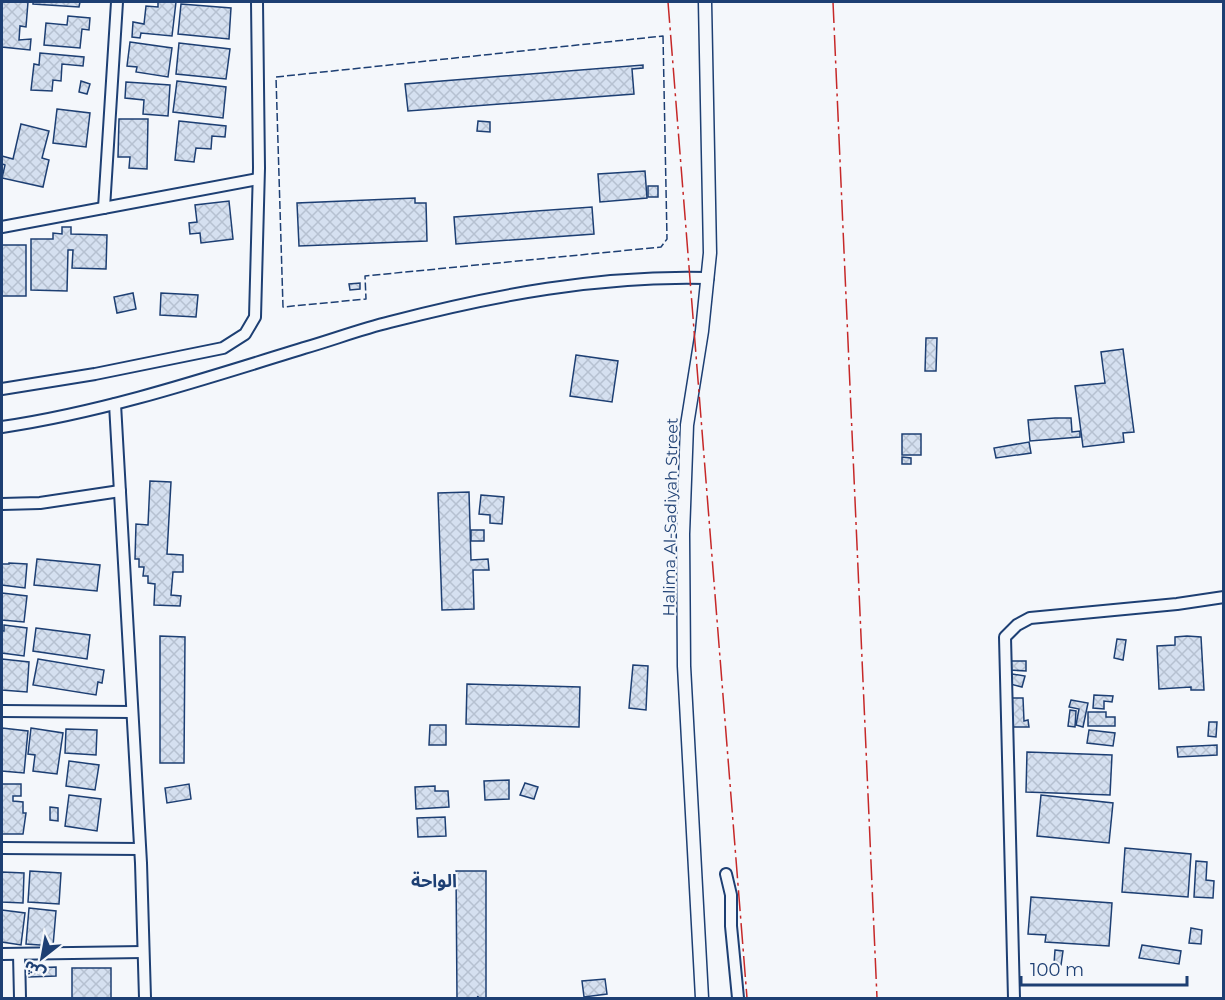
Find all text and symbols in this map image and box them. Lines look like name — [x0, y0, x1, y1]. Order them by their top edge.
street label: Halima Al-Sadiyah Street — [659, 417, 682, 617]
district label: الواحة — [411, 870, 457, 892]
north arrow — [12, 928, 72, 988]
scale bar — [1021, 949, 1188, 987]
text: ش — [20, 957, 49, 984]
text: 100 m — [1030, 959, 1084, 981]

